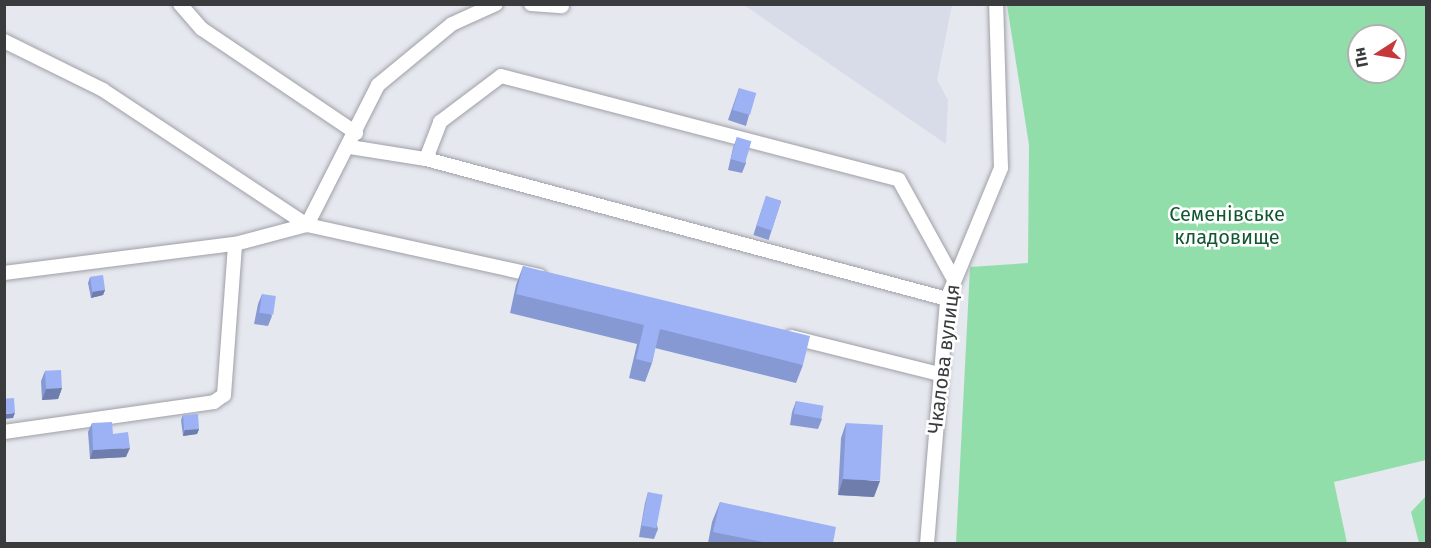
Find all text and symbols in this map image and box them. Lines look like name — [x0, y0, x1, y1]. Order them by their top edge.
north arrow — [1347, 24, 1407, 84]
text: Пн — [1349, 46, 1372, 69]
park label: Семенівське кладовище — [1169, 202, 1285, 249]
street label: Чкалова вулиця — [923, 283, 965, 435]

